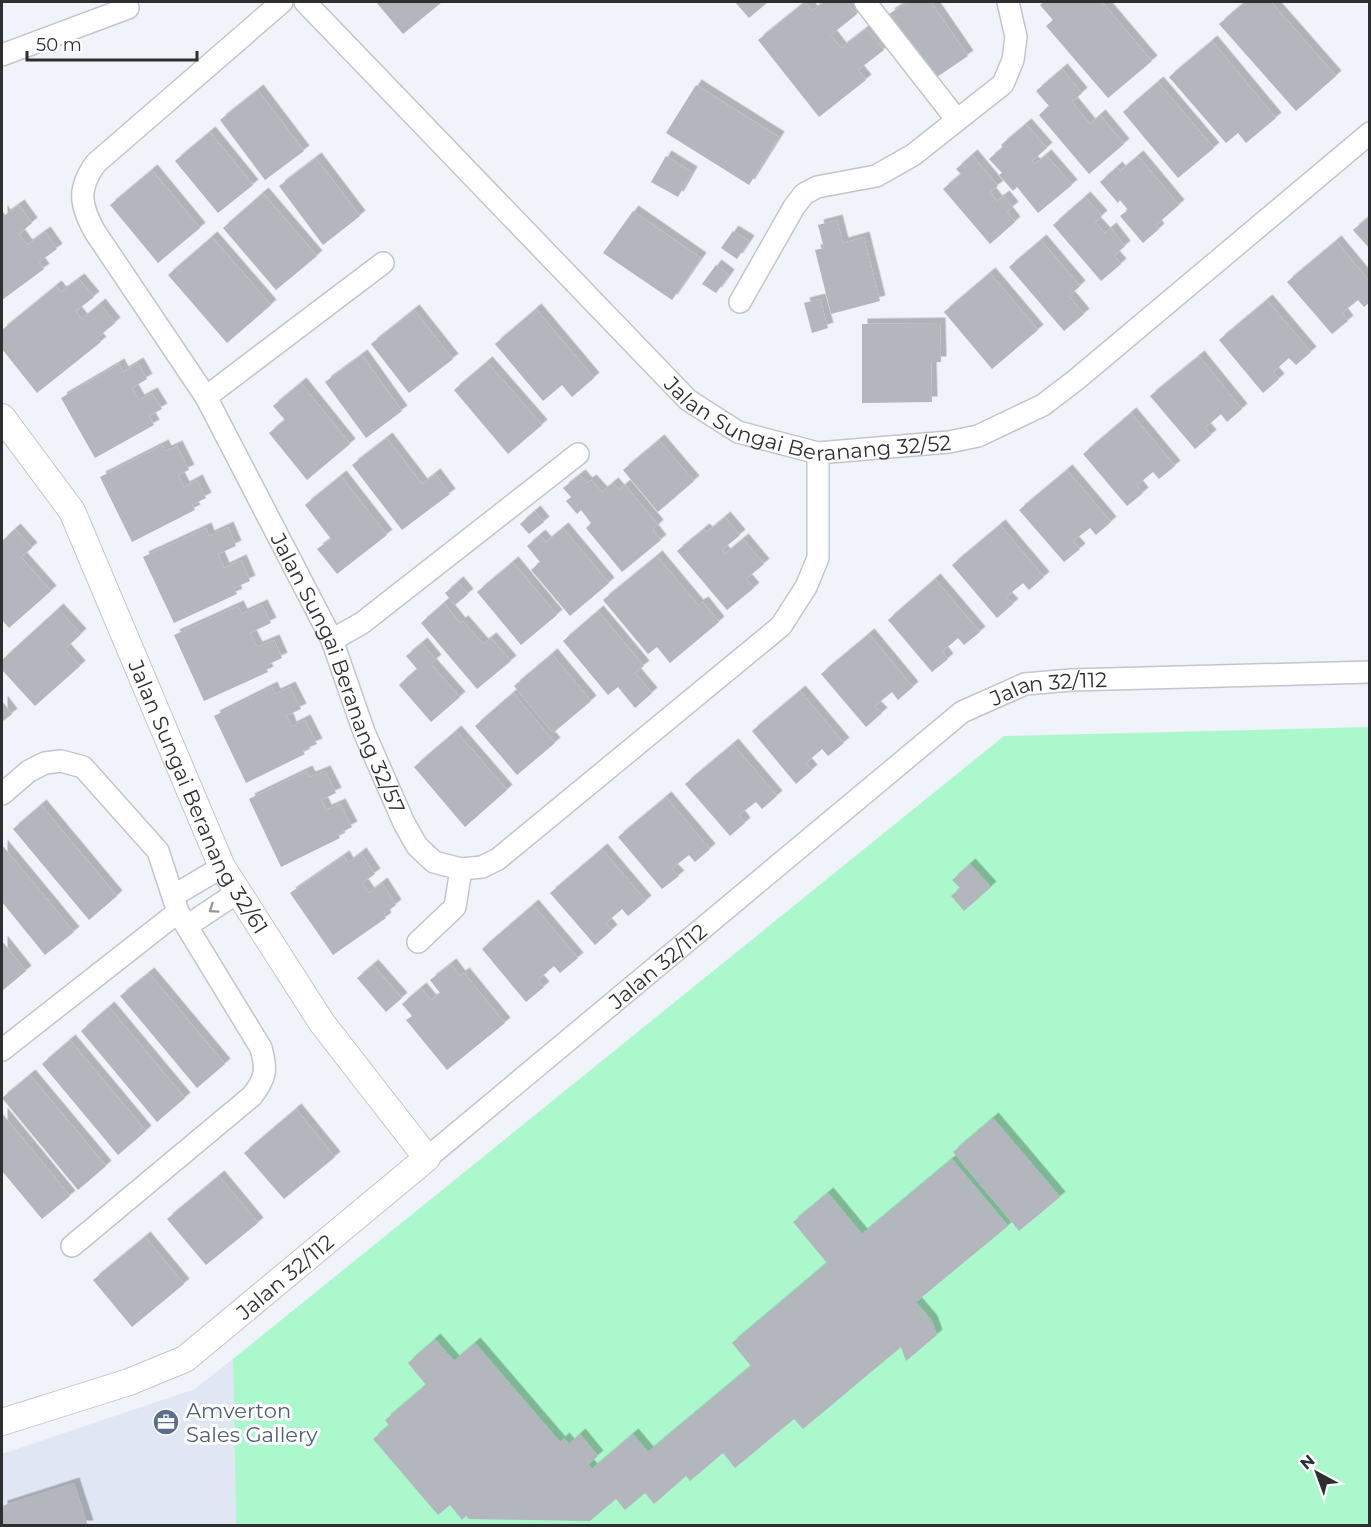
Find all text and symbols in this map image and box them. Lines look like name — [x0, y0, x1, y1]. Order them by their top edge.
scale bar — [27, 24, 196, 62]
text: 50 m — [36, 34, 82, 56]
street label: Jalan Sungai Beranang 32/52 — [659, 370, 952, 466]
street label: Jalan Sungai Beranang 32/57 — [266, 528, 411, 817]
street label: Jalan Sungai Beranang 32/61 — [123, 655, 274, 938]
street label: Jalan 32/112 — [985, 667, 1107, 711]
one-way arrow — [208, 902, 219, 913]
street label: Jalan 32/112 — [603, 918, 711, 1014]
street label: Jalan 32/112 — [231, 1229, 339, 1326]
place label: Amverton Sales Gallery — [186, 1398, 318, 1447]
office icon: Amverton Sales Gallery — [151, 1407, 181, 1437]
north arrow — [1287, 1443, 1347, 1503]
text: N — [1296, 1451, 1319, 1473]

